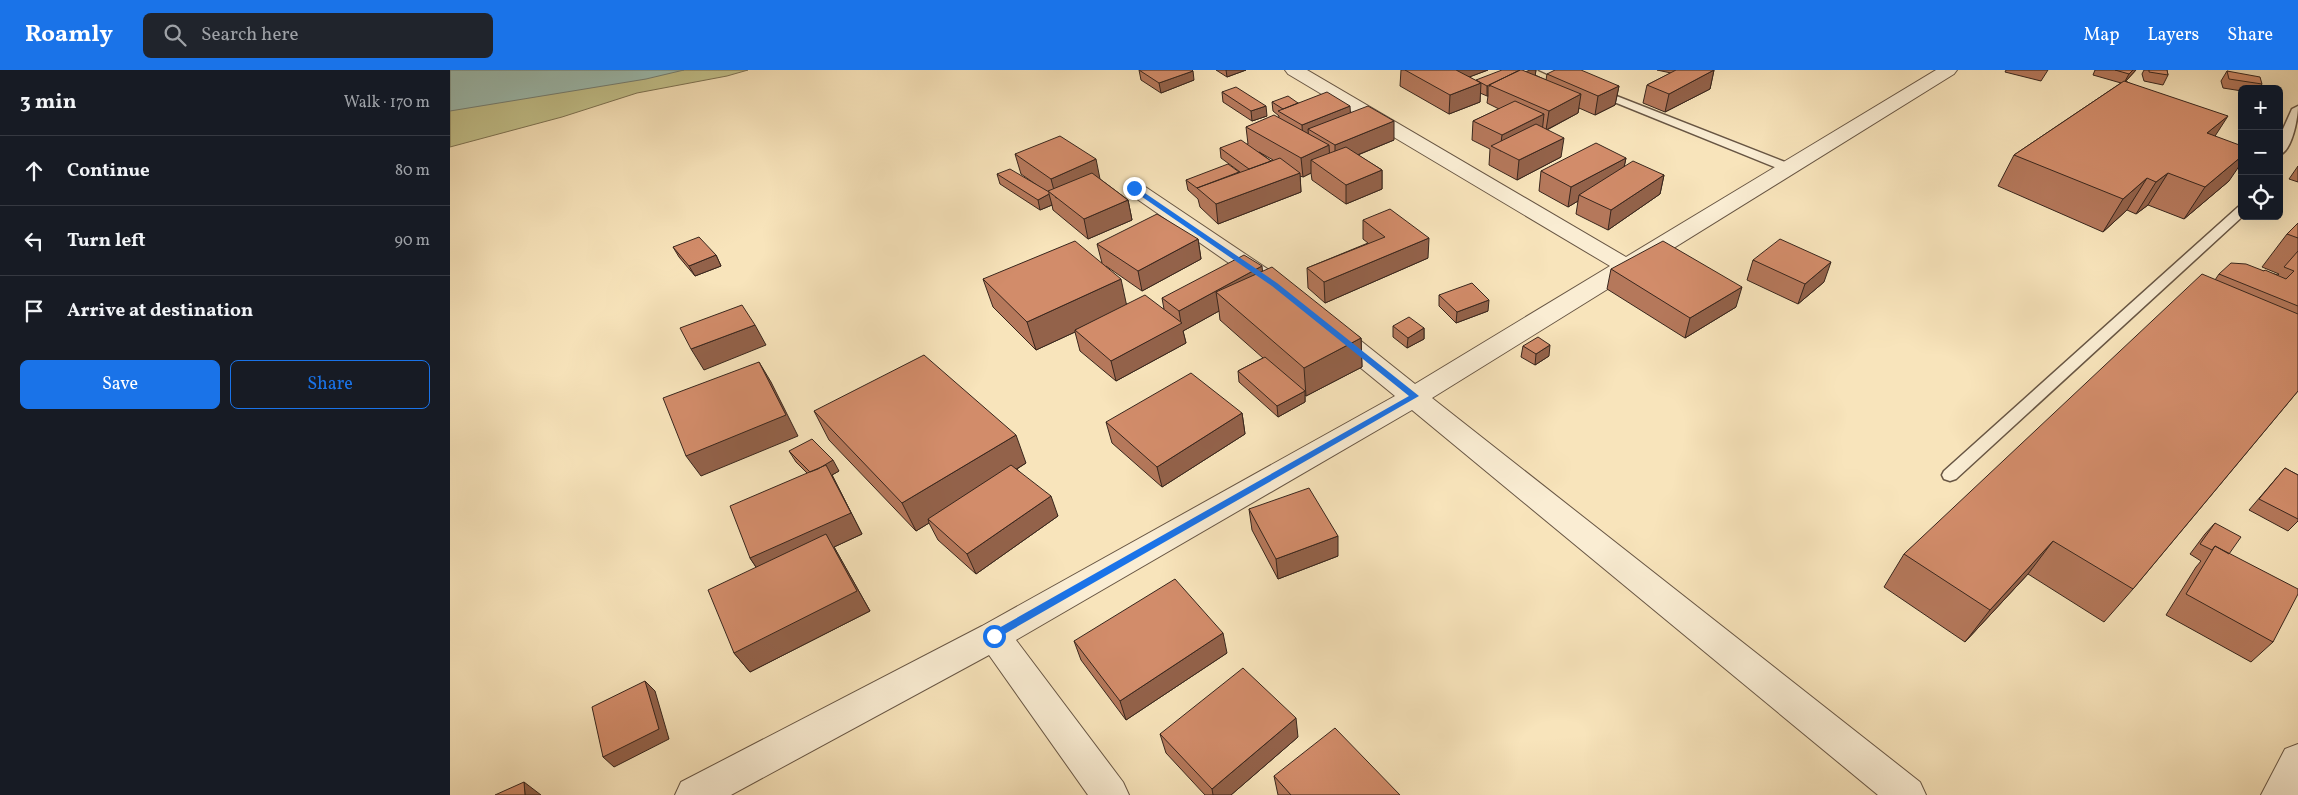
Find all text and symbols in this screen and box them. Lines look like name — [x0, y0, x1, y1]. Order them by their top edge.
search box — [143, 13, 493, 58]
text: Roamly — [25, 18, 113, 52]
icon: search — [161, 21, 189, 49]
text: Search here — [201, 22, 298, 48]
text: Map — [2083, 23, 2119, 48]
text: Layers — [2147, 23, 2199, 48]
text: Share — [2227, 23, 2273, 48]
map controls — [2238, 85, 2283, 220]
button: + — [2238, 85, 2283, 130]
text: 3 min — [20, 88, 76, 117]
text: Walk · 170 m — [344, 92, 430, 114]
button: − — [2238, 130, 2283, 175]
icon: ahead — [20, 157, 48, 185]
text: Continue — [67, 158, 150, 184]
text: 80 m — [395, 160, 430, 182]
button: locate — [2238, 175, 2283, 220]
route end — [1123, 177, 1146, 200]
icon: left — [20, 227, 48, 255]
text: Turn left — [67, 228, 146, 254]
text: 90 m — [394, 230, 430, 252]
icon: arrive — [20, 297, 48, 325]
text: Arrive at destination — [67, 298, 253, 324]
button: Save — [20, 360, 220, 409]
button: Share — [230, 360, 430, 409]
route start — [983, 625, 1006, 648]

